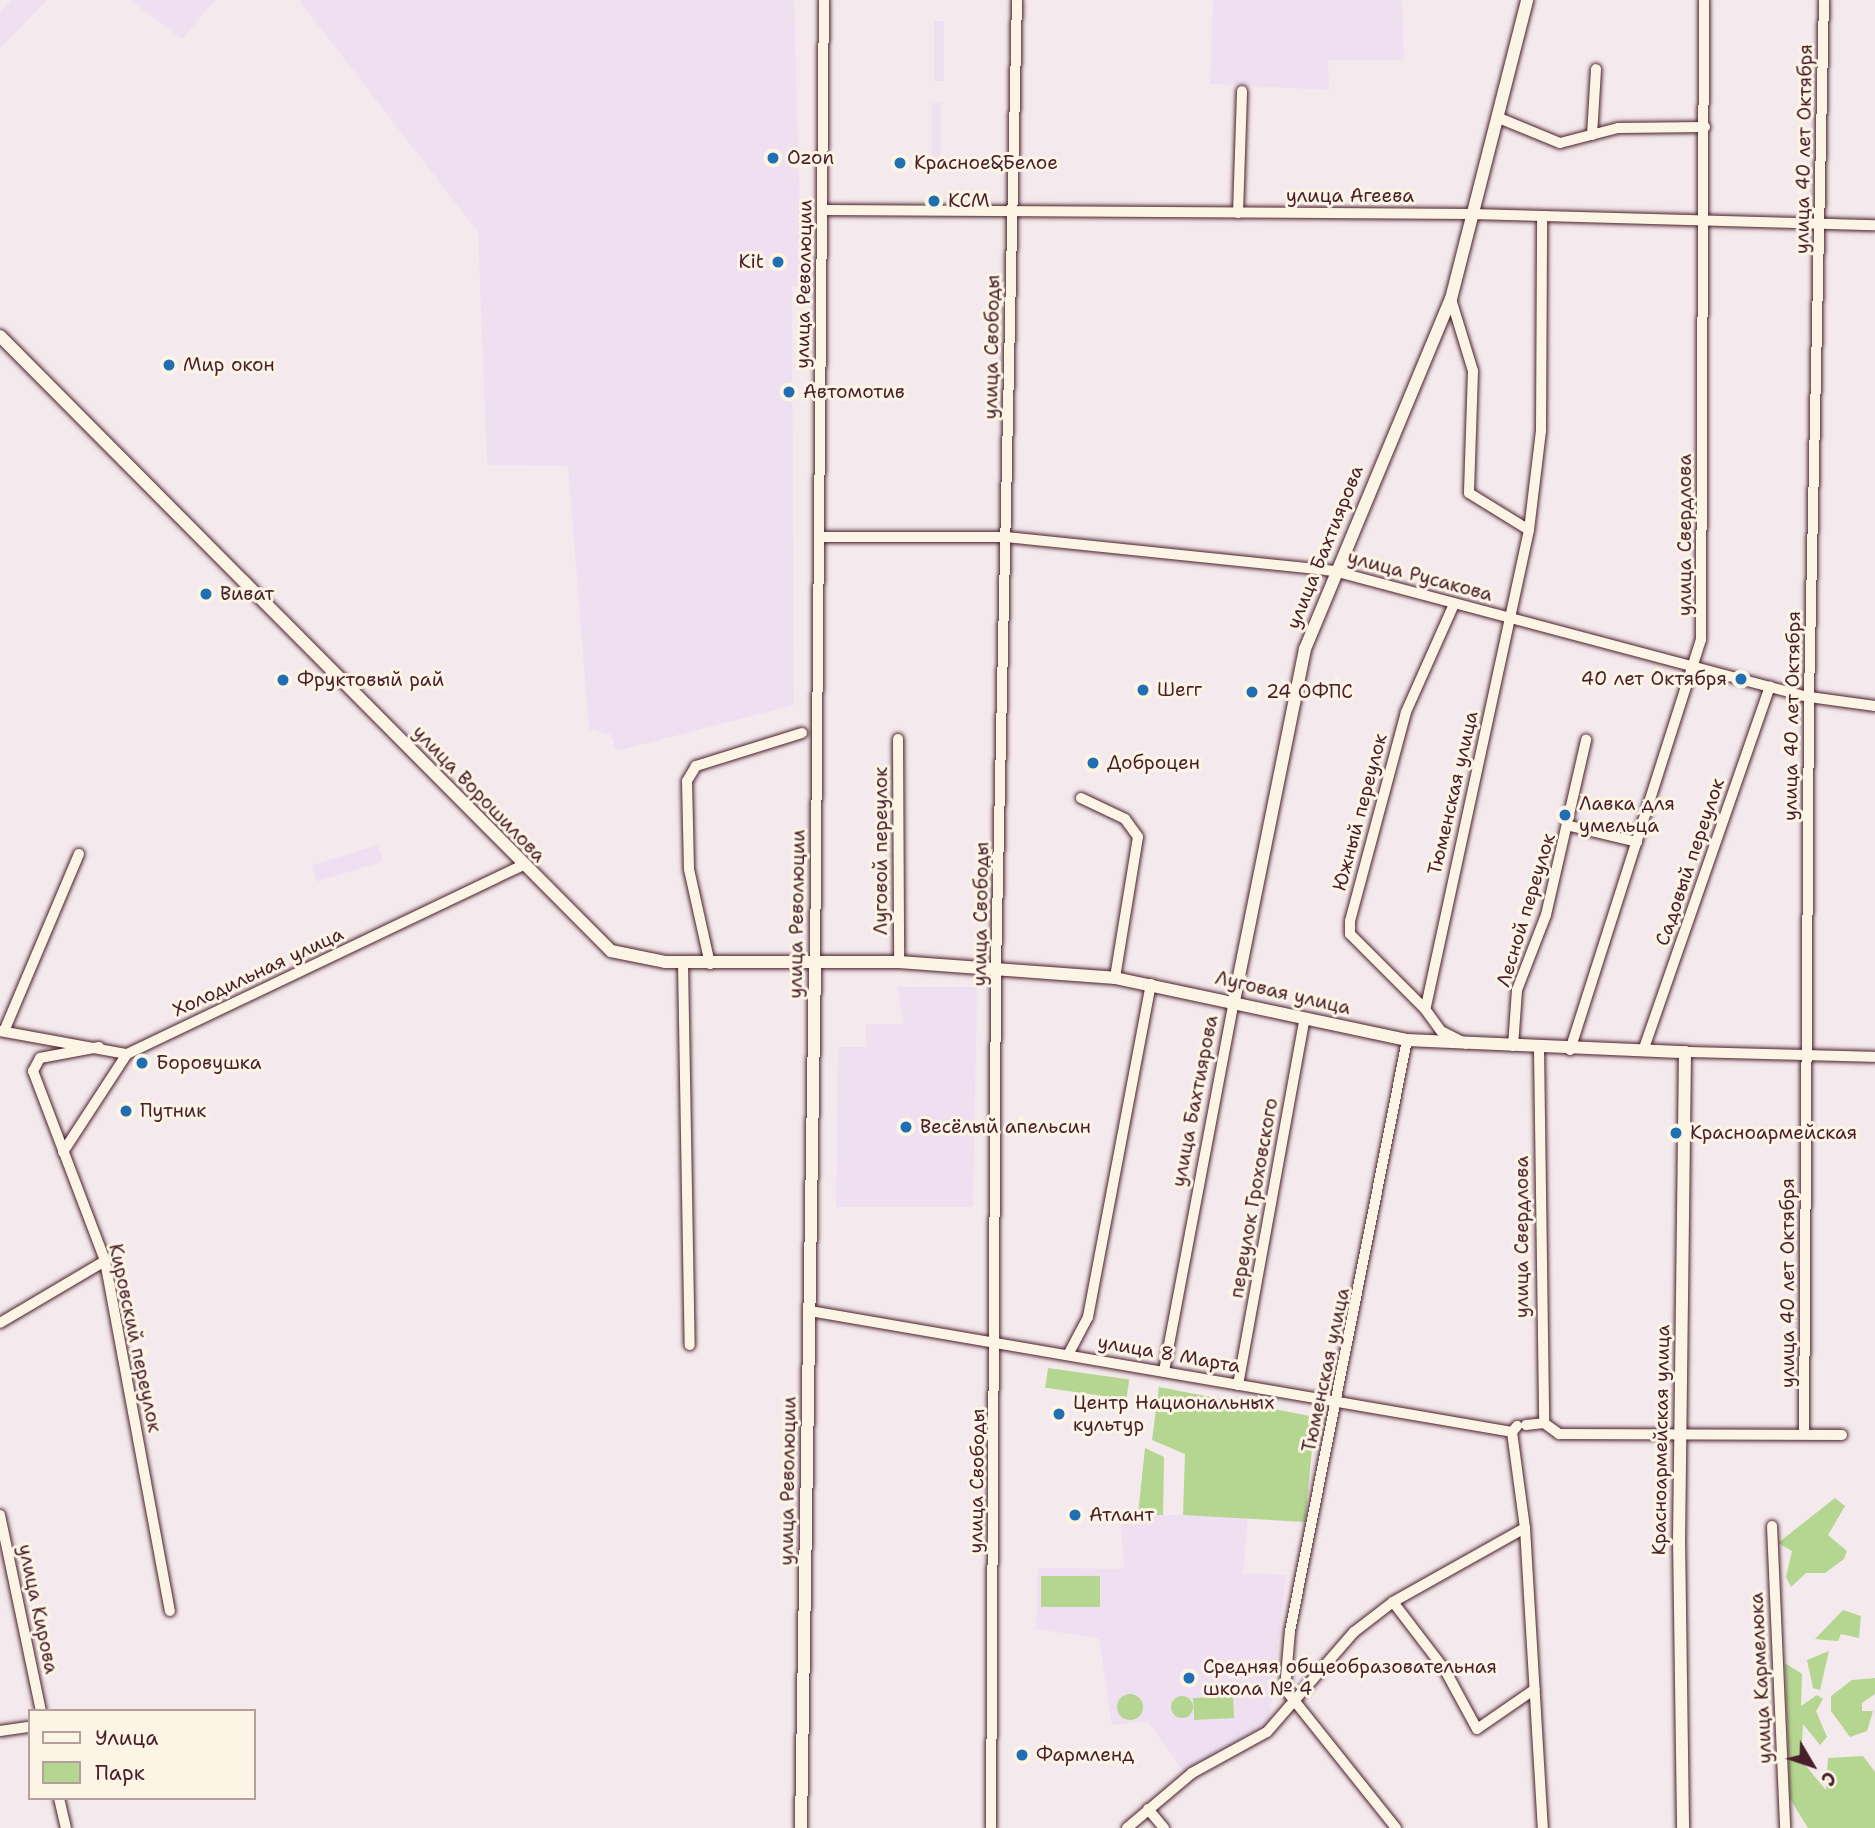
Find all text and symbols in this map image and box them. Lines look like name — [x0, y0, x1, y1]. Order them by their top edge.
street label: улица 40 лет Октября — [1791, 44, 1817, 254]
place label: Ozon — [787, 147, 834, 169]
marker: Ozon — [765, 150, 781, 166]
place label: Красное&Белое — [914, 152, 1058, 174]
marker: Красное&Белое — [892, 155, 908, 171]
street label: улица Агеева — [1286, 185, 1414, 207]
place label: КСМ — [948, 190, 990, 212]
marker: КСМ — [926, 193, 942, 209]
street label: улица Революции — [791, 199, 817, 369]
place label: Kit — [738, 251, 764, 273]
marker: Kit — [770, 254, 786, 270]
street label: улица Свободы — [979, 274, 1005, 420]
place label: Мир окон — [183, 354, 275, 376]
marker: Мир окон — [161, 357, 177, 373]
place label: Автомотив — [803, 381, 905, 403]
marker: Автомотив — [781, 384, 797, 400]
street label: улица Свердлова — [1674, 454, 1696, 616]
street label: улица Бахтиярова — [1282, 462, 1368, 632]
street label: улица Русакова — [1345, 546, 1495, 606]
place label: Виват — [220, 583, 274, 605]
marker: Виват — [198, 586, 214, 602]
street label: улица 40 лет Октября — [1779, 611, 1805, 821]
place label: 40 лет Октября — [1581, 668, 1727, 690]
place label: Фруктовый рай — [297, 669, 444, 691]
marker: 40 лет Октября — [1733, 671, 1749, 687]
marker: Фруктовый рай — [275, 672, 291, 688]
place label: Шегг — [1157, 679, 1202, 701]
place label: 24 ОФПС — [1266, 681, 1353, 703]
marker: Шегг — [1135, 682, 1151, 698]
marker: 24 ОФПС — [1244, 684, 1260, 700]
street label: Тюменская улица — [1423, 709, 1483, 877]
street label: улица Ворошилова — [408, 721, 550, 867]
street label: Южный переулок — [1328, 731, 1392, 893]
place label: Доброцен — [1107, 752, 1200, 774]
marker: Доброцен — [1085, 755, 1101, 771]
street label: Луговой переулок — [870, 767, 892, 935]
street label: Садовый переулок — [1651, 775, 1729, 949]
place label: Лавка для умельца — [1579, 793, 1675, 837]
marker: Лавка для умельца — [1557, 807, 1573, 823]
street label: улица Революции — [784, 829, 810, 999]
street label: Лесной переулок — [1492, 830, 1560, 990]
street label: улица Свободы — [968, 841, 994, 987]
street label: Холодильная улица — [169, 922, 347, 1022]
street label: Луговая улица — [1213, 966, 1353, 1020]
street label: улица Бахтиярова — [1167, 1013, 1223, 1189]
place label: Боровушка — [156, 1052, 261, 1074]
marker: Боровушка — [134, 1055, 150, 1071]
street label: переулок Гроховского — [1225, 1096, 1283, 1300]
place label: Путник — [140, 1100, 206, 1122]
marker: Путник — [118, 1103, 134, 1119]
place label: Весёлый апельсин — [920, 1116, 1091, 1138]
marker: Весёлый апельсин — [898, 1119, 914, 1135]
place label: Красноармейская — [1690, 1122, 1857, 1144]
marker: Красноармейская — [1668, 1125, 1684, 1141]
street label: улица Свердлова — [1511, 1156, 1533, 1318]
street label: улица 40 лет Октября — [1777, 1178, 1799, 1388]
street label: Кировский переулок — [104, 1242, 166, 1434]
street label: Тюменская улица — [1297, 1286, 1355, 1454]
street label: Красноармейская улица — [1648, 1324, 1674, 1556]
street label: улица 8 Марта — [1096, 1330, 1242, 1378]
place label: Центр Национальных культур — [1073, 1392, 1274, 1436]
street label: улица Революции — [775, 1396, 801, 1566]
marker: Центр Национальных культур — [1051, 1406, 1067, 1422]
street label: улица Свободы — [964, 1408, 990, 1554]
place label: Атлант — [1089, 1504, 1154, 1526]
marker: Атлант — [1067, 1507, 1083, 1523]
street label: улица Кирова — [13, 1542, 63, 1676]
street label: улица Кармелюка — [1745, 1592, 1777, 1764]
place label: Средняя общеобразовательная школа № 4 — [1203, 1656, 1497, 1700]
marker: Средняя общеобразовательная школа № 4 — [1181, 1670, 1197, 1686]
legend — [28, 1709, 256, 1800]
text: Улица — [95, 1724, 158, 1752]
north arrow — [1777, 1730, 1847, 1800]
place label: Фармленд — [1036, 1744, 1134, 1766]
marker: Фармленд — [1014, 1747, 1030, 1763]
text: Парк — [95, 1759, 145, 1787]
text: С — [1815, 1766, 1842, 1791]

